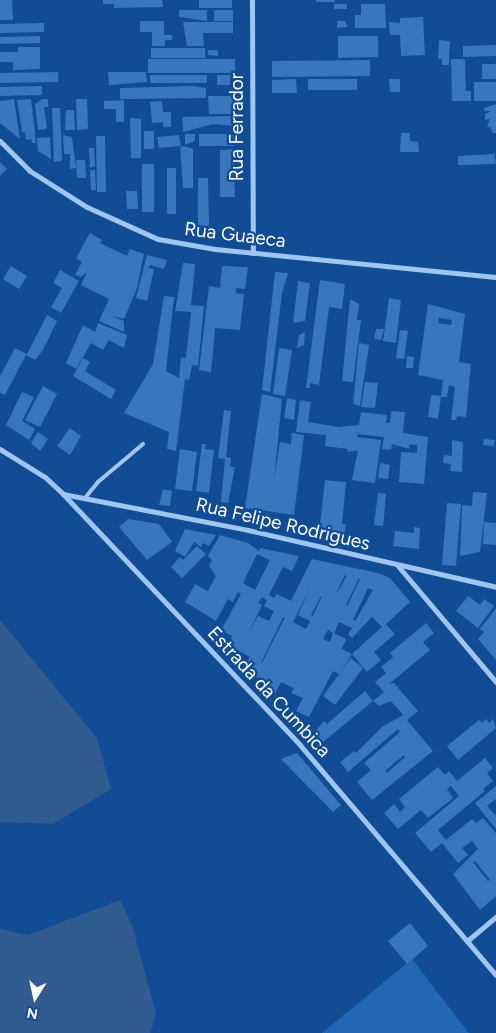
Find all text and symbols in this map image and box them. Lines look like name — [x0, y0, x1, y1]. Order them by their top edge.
street label: Rua Ferrador — [226, 73, 248, 181]
street label: Rua Guaeca — [183, 217, 287, 253]
street label: Rua Felipe Rodrigues — [194, 493, 372, 555]
street label: Estrada da Cumbica — [203, 622, 335, 762]
north arrow — [10, 973, 60, 1023]
text: N — [26, 1004, 39, 1023]

